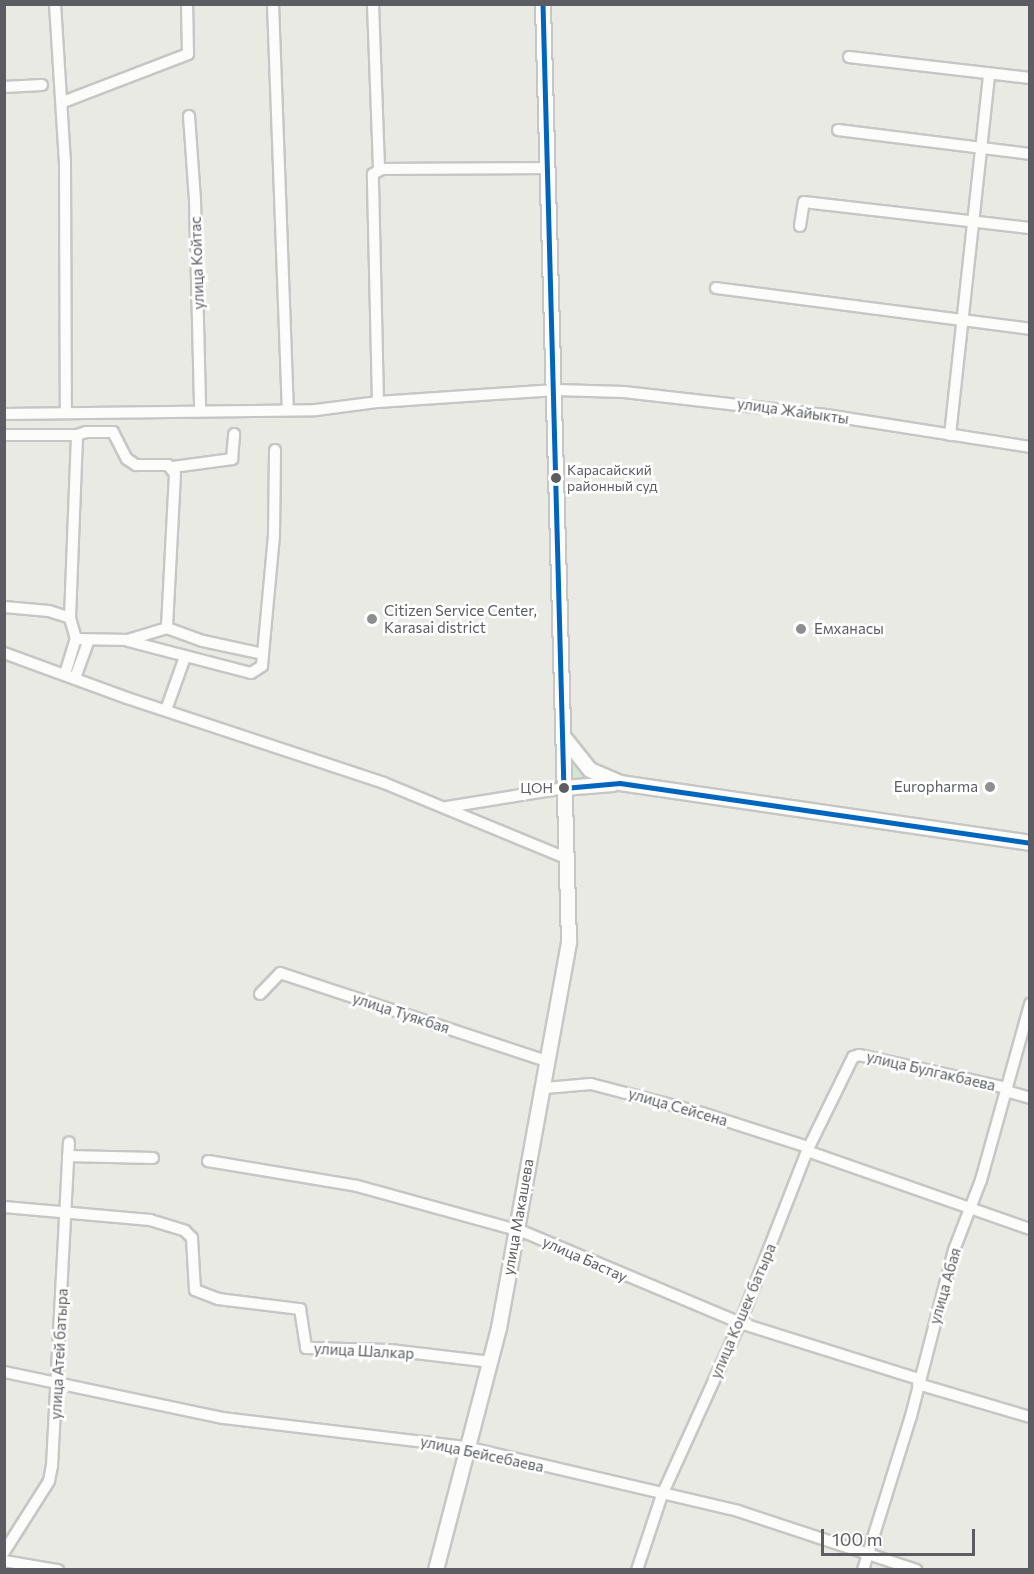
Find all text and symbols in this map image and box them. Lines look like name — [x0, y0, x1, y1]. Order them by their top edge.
street label: улица Койтас — [186, 216, 208, 310]
street label: улица Жайыкты — [736, 394, 850, 428]
place label: Карасайский районный суд — [567, 462, 658, 494]
marker: Карасайский районный суд — [550, 472, 562, 484]
place label: Citizen Service Center, Karasai district — [384, 601, 537, 636]
marker: Citizen Service Center, Karasai district — [365, 612, 379, 626]
marker: Емханасы — [792, 620, 810, 638]
place label: Емханасы — [814, 620, 884, 638]
place label: Europharma — [894, 778, 978, 796]
place label: ЦОН — [520, 780, 553, 796]
marker: Europharma — [983, 780, 997, 794]
marker: ЦОН — [558, 782, 570, 794]
street label: улица Туякбая — [350, 989, 452, 1037]
street label: улица Булгакбаева — [865, 1047, 997, 1095]
street label: улица Сейсена — [626, 1084, 730, 1130]
street label: улица Макашева — [499, 1157, 537, 1277]
street label: улица Бастау — [540, 1232, 630, 1286]
street label: улица Кошек батыра — [706, 1241, 780, 1381]
street label: улица Абая — [926, 1246, 964, 1326]
street label: улица Атей батыра — [47, 1288, 71, 1420]
street label: улица Шалкар — [313, 1339, 415, 1363]
street label: улица Бейсебаева — [419, 1432, 545, 1476]
scale bar — [824, 1517, 978, 1555]
text: 100 m — [832, 1528, 882, 1550]

